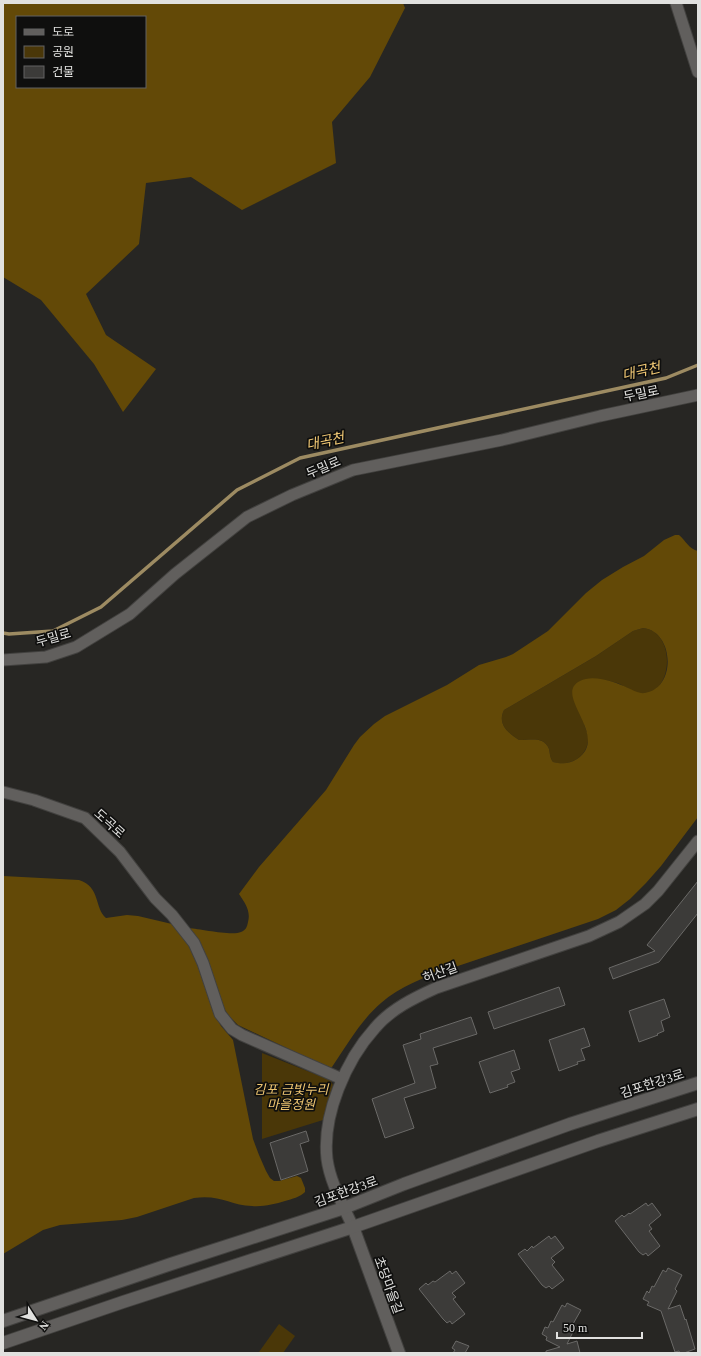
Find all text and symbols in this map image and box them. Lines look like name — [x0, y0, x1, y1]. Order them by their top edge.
legend — [16, 16, 146, 88]
text: 도로 — [52, 25, 74, 39]
text: 공원 — [52, 45, 74, 59]
text: 건물 — [52, 65, 74, 79]
water label: 대곡천 — [621, 360, 663, 383]
street label: 두밀로 — [622, 382, 660, 405]
water label: 대곡천 — [305, 430, 347, 453]
street label: 두밀로 — [304, 454, 343, 481]
street label: 두밀로 — [34, 625, 72, 650]
street label: 도곡로 — [91, 806, 128, 841]
street label: 허산길 — [421, 959, 460, 986]
street label: 김포한강3로 — [618, 1066, 686, 1101]
park label: 김포 금빛누리 마을정원 — [253, 1082, 330, 1112]
street label: 김포한강3로 — [312, 1173, 380, 1210]
street label: 초당마을길 — [371, 1255, 406, 1316]
north arrow — [16, 1300, 56, 1340]
scale bar — [557, 1314, 642, 1340]
text: N — [37, 1319, 51, 1333]
text: 50 m — [563, 1321, 588, 1335]

